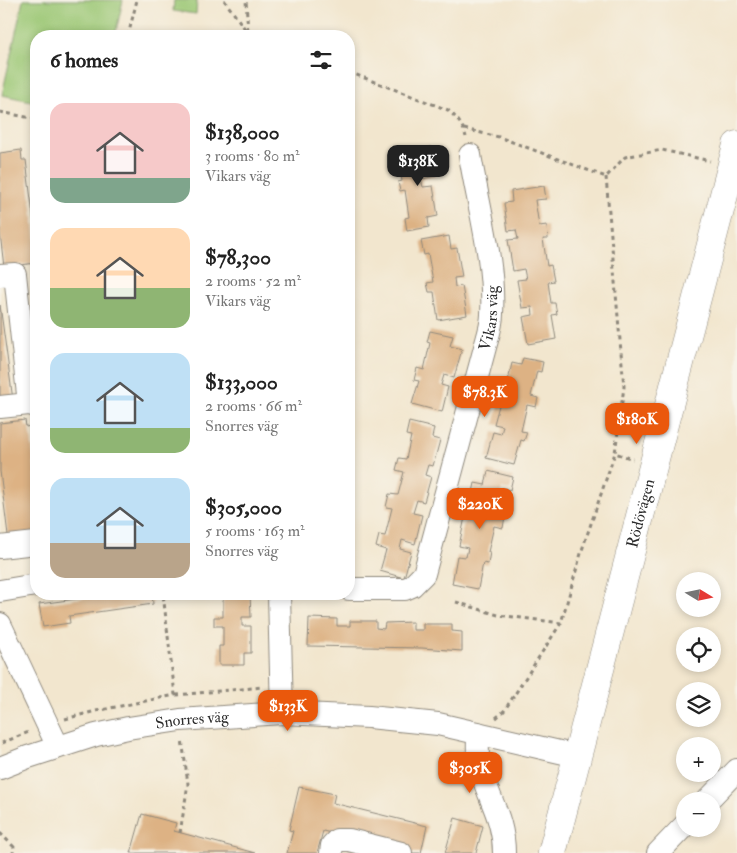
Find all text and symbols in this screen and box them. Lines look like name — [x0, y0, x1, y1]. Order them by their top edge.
icon: filters — [307, 46, 335, 74]
text: 6 homes — [50, 47, 118, 74]
text: $138,000 — [205, 119, 280, 146]
icon: home — [90, 123, 150, 183]
pin: $138K — [383, 144, 453, 187]
text: 3 rooms · 80 m² — [205, 146, 300, 166]
text: $138K — [398, 151, 438, 171]
text: Vikars väg — [205, 166, 271, 186]
text: $78,300 — [205, 244, 271, 271]
icon: home — [90, 248, 150, 308]
text: 2 rooms · 52 m² — [205, 271, 301, 291]
street label: Vikars väg — [474, 284, 502, 353]
text: Vikars väg — [205, 291, 271, 311]
text: $133,000 — [205, 369, 278, 396]
icon: home — [90, 373, 150, 433]
pin: $78.3K — [444, 376, 526, 418]
text: $78.3K — [463, 382, 507, 402]
text: 2 rooms · 66 m² — [205, 396, 302, 416]
pin: $180K — [602, 402, 672, 445]
text: $180K — [616, 409, 658, 429]
text: Snorres väg — [205, 416, 279, 436]
street label: Rödövägen — [622, 477, 659, 550]
pin: $220K — [445, 488, 515, 530]
text: $305,000 — [205, 494, 282, 521]
text: $220K — [458, 494, 502, 514]
icon: home — [90, 498, 150, 558]
text: 5 rooms · 163 m² — [205, 521, 305, 541]
text: Snorres väg — [205, 541, 279, 561]
north arrow — [676, 572, 721, 618]
map controls — [676, 572, 721, 837]
button: locate — [676, 627, 721, 672]
button: layers — [676, 682, 721, 727]
pin: $133K — [253, 690, 323, 732]
text: $133K — [269, 696, 307, 716]
street label: Snorres väg — [154, 707, 231, 734]
button: + — [676, 737, 721, 782]
pin: $305K — [435, 752, 505, 794]
text: $305K — [449, 758, 491, 778]
button: − — [676, 792, 721, 837]

